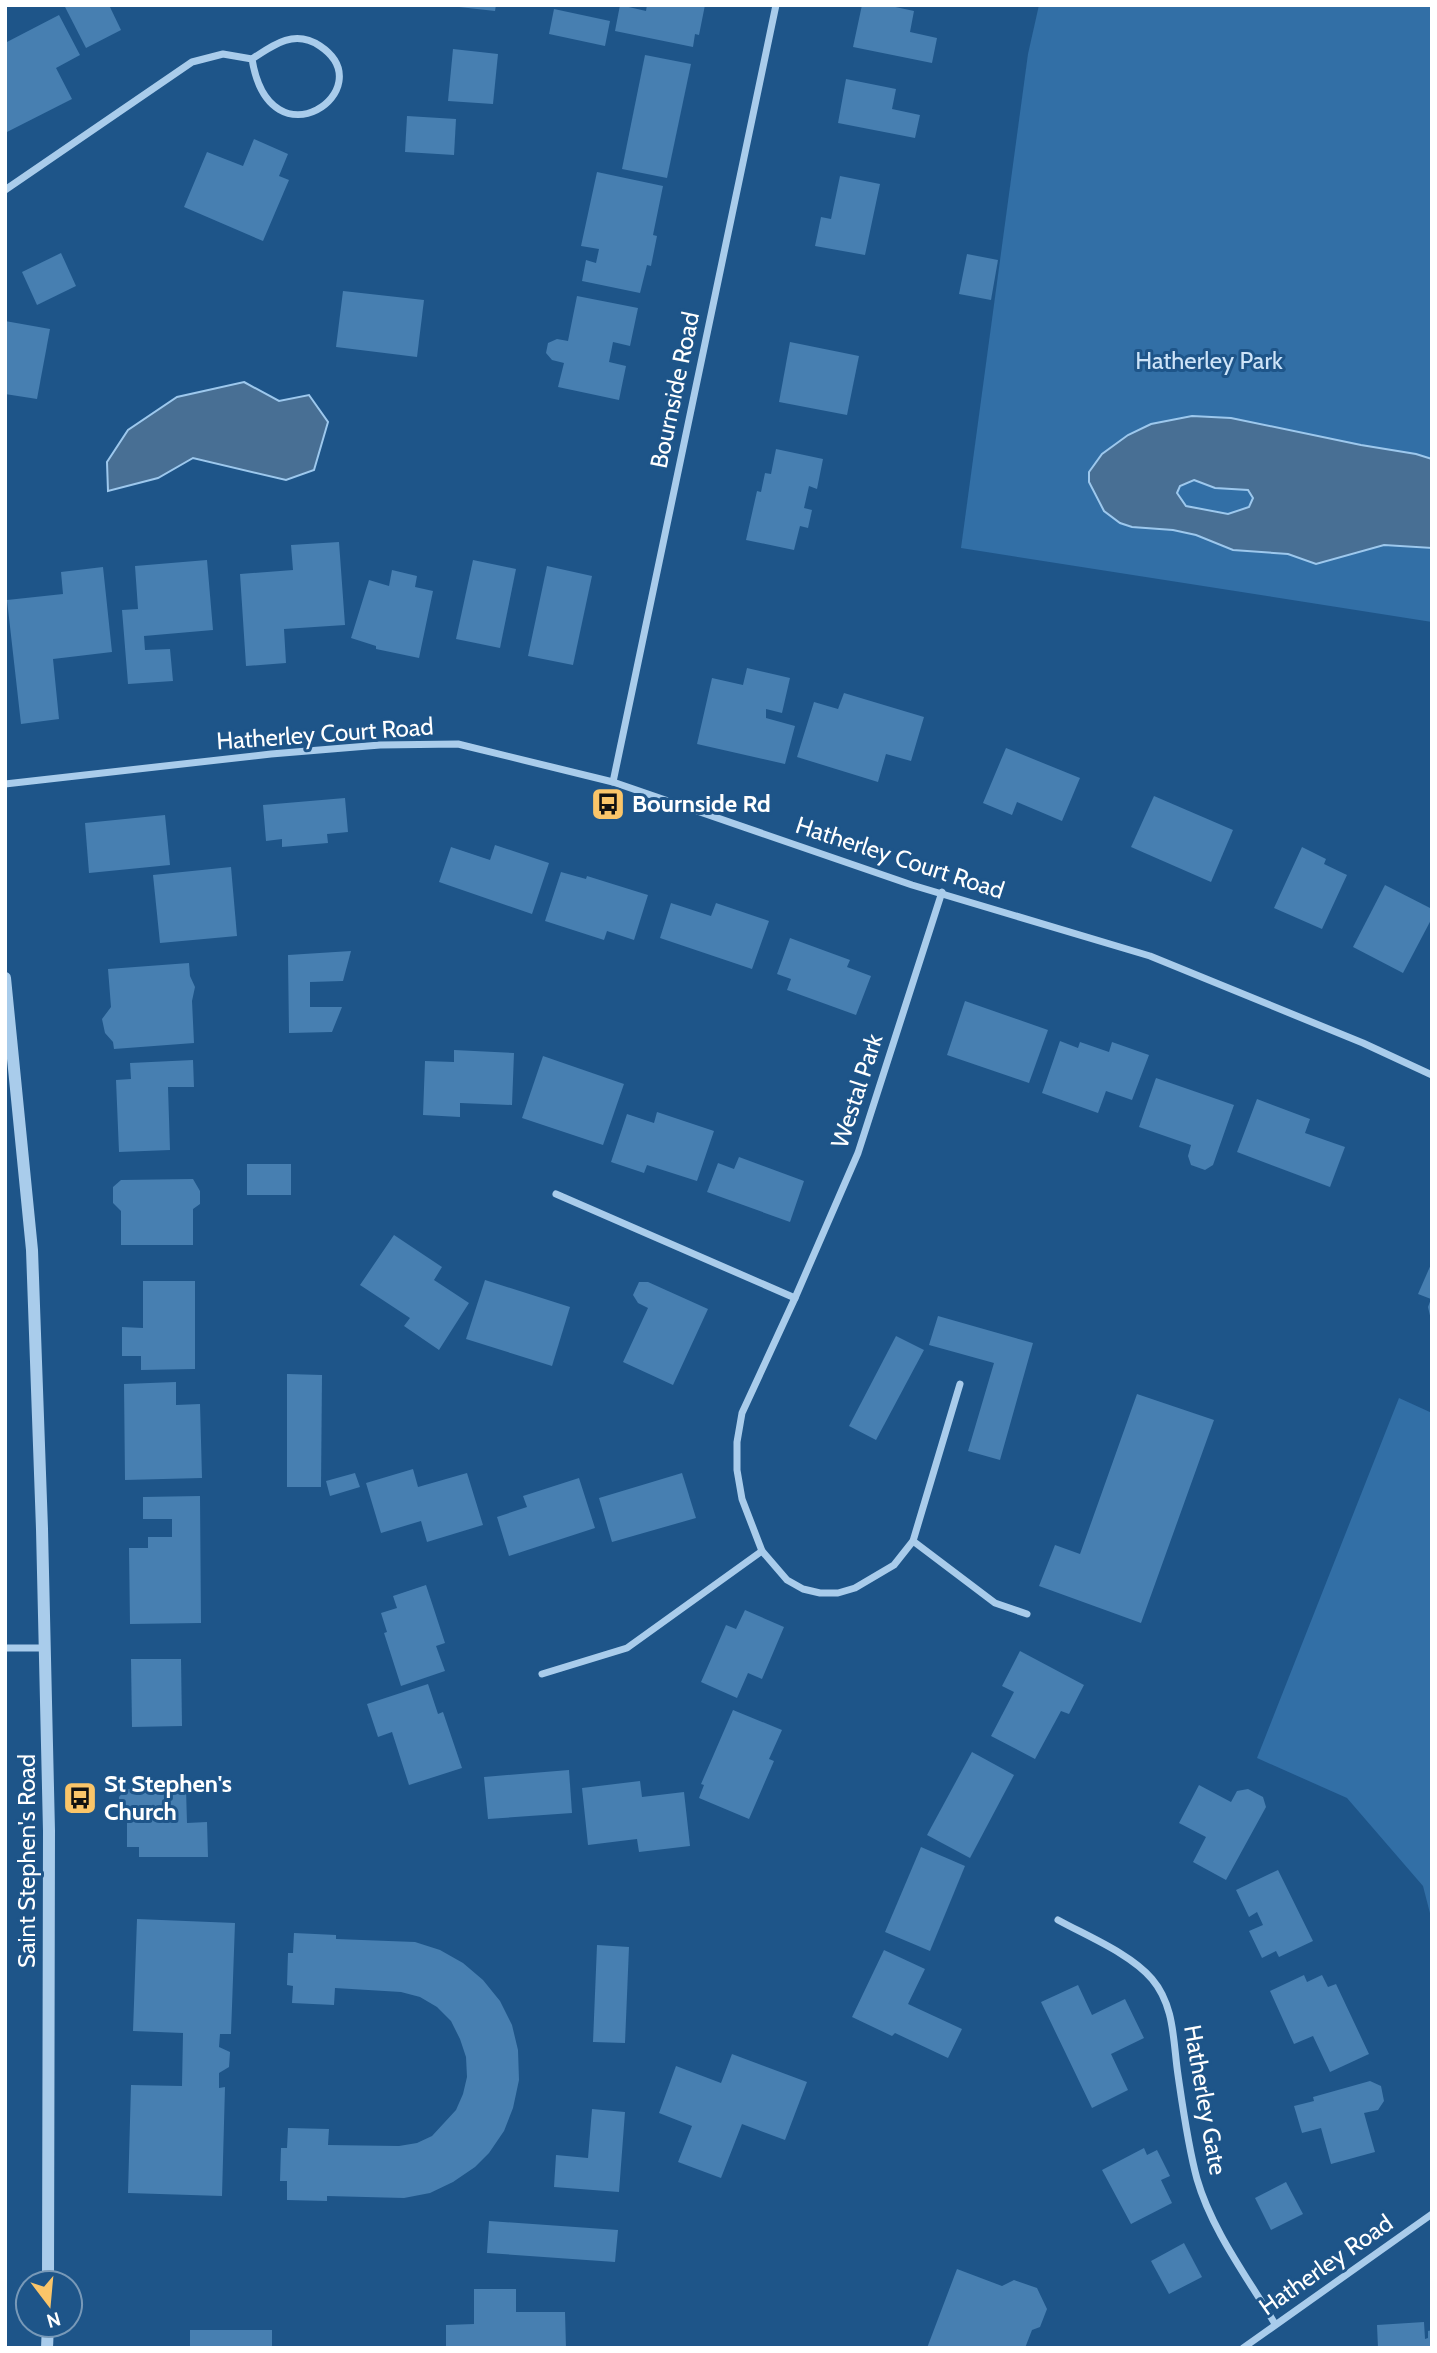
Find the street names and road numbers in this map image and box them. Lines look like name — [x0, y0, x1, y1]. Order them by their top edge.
street label: Bournside Road — [644, 309, 705, 471]
street label: Hatherley Court Road — [215, 711, 434, 756]
street label: Hatherley Court Road — [792, 810, 1008, 905]
street label: Westal Park — [825, 1030, 889, 1151]
street label: Saint Stephen's Road — [12, 1754, 41, 1968]
street label: Hatherley Gate — [1178, 2023, 1233, 2177]
street label: Hatherley Road — [1253, 2208, 1398, 2321]

